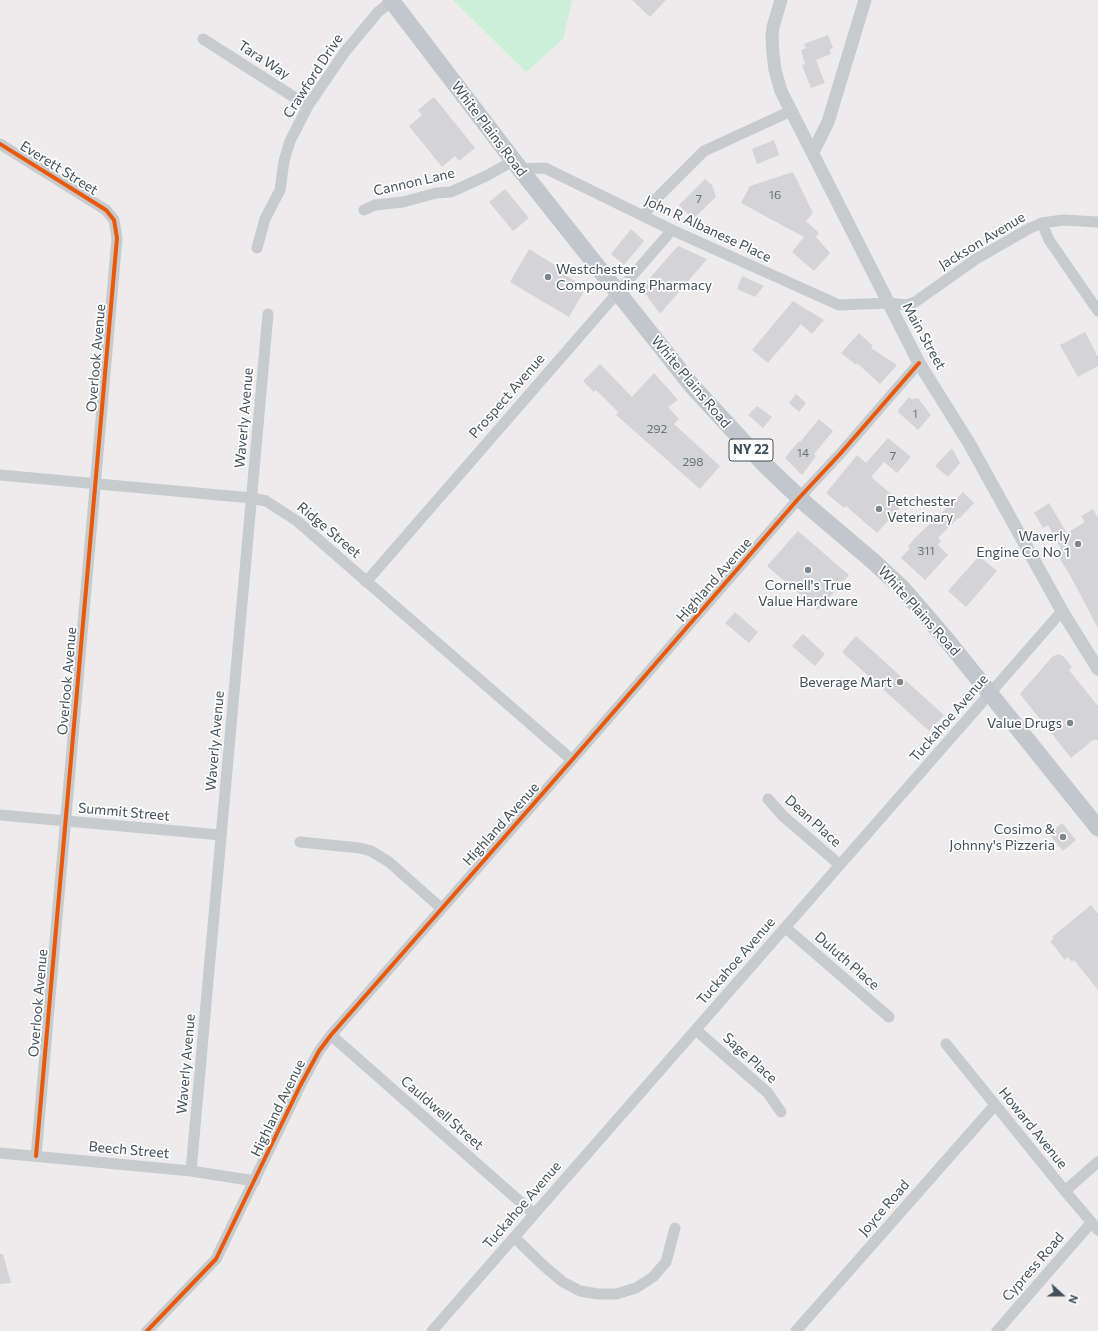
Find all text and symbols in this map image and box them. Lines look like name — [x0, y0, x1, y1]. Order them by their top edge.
street label: Crawford Drive — [280, 31, 346, 121]
street label: Tara Way — [235, 37, 293, 83]
street label: White Plains Road — [448, 78, 530, 180]
street label: Everett Street — [17, 137, 101, 199]
street label: Cannon Lane — [372, 165, 456, 199]
house number: 16 — [769, 188, 781, 202]
street label: John R Albanese Place — [642, 192, 774, 266]
house number: 7 — [696, 192, 702, 206]
street label: Jackson Avenue — [936, 209, 1028, 273]
place label: Westchester Compounding Pharmacy — [556, 261, 712, 294]
marker: Westchester Compounding Pharmacy — [543, 272, 553, 282]
street label: Main Street — [899, 299, 949, 373]
street label: Overlook Avenue — [83, 303, 109, 413]
street label: White Plains Road — [648, 333, 734, 431]
street label: Prospect Avenue — [466, 350, 548, 442]
street label: Waverly Avenue — [231, 367, 257, 469]
house number: 1 — [912, 407, 918, 421]
house number: 292 — [647, 422, 667, 436]
road number: NY 22 — [729, 439, 773, 461]
house number: 14 — [797, 446, 809, 460]
house number: 7 — [890, 449, 896, 463]
house number: 298 — [682, 455, 704, 469]
place label: Petchester Veterinary — [887, 493, 956, 526]
street label: Ridge Street — [294, 498, 364, 562]
marker: Petchester Veterinary — [874, 504, 884, 514]
place label: Waverly Engine Co No 1 — [976, 528, 1070, 560]
street label: Highland Avenue — [673, 534, 755, 626]
marker: Waverly Engine Co No 1 — [1073, 539, 1083, 549]
house number: 311 — [917, 544, 935, 558]
street label: White Plains Road — [874, 563, 964, 659]
marker: Cornell's True Value Hardware — [803, 565, 813, 575]
place label: Cornell's True Value Hardware — [758, 577, 858, 610]
street label: Overlook Avenue — [54, 626, 80, 736]
street label: Tuckahoe Avenue — [906, 671, 992, 765]
place label: Beverage Mart — [799, 674, 892, 690]
marker: Beverage Mart — [895, 677, 905, 687]
street label: Waverly Avenue — [202, 690, 228, 792]
place label: Value Drugs — [987, 715, 1062, 731]
marker: Value Drugs — [1065, 718, 1075, 728]
street label: Highland Avenue — [459, 779, 543, 869]
street label: Dean Place — [781, 791, 845, 851]
street label: Summit Street — [77, 800, 171, 824]
place label: Cosimo & Johnny's Pizzeria — [949, 821, 1055, 854]
marker: Cosimo & Johnny's Pizzeria — [1058, 832, 1068, 842]
street label: Tuckahoe Avenue — [693, 914, 779, 1008]
street label: Duluth Place — [811, 928, 883, 994]
street label: Overlook Avenue — [25, 948, 51, 1058]
street label: Waverly Avenue — [173, 1013, 199, 1115]
street label: Sage Place — [719, 1029, 781, 1087]
street label: Highland Avenue — [247, 1057, 309, 1159]
street label: Cauldwell Street — [397, 1073, 487, 1153]
street label: Howard Avenue — [995, 1084, 1071, 1172]
street label: Beech Street — [88, 1138, 170, 1162]
street label: Tuckahoe Avenue — [479, 1158, 565, 1252]
street label: Joyce Road — [855, 1177, 913, 1239]
street label: Cypress Road — [999, 1229, 1067, 1305]
north arrow — [1042, 1275, 1082, 1315]
text: N — [1066, 1293, 1081, 1306]

